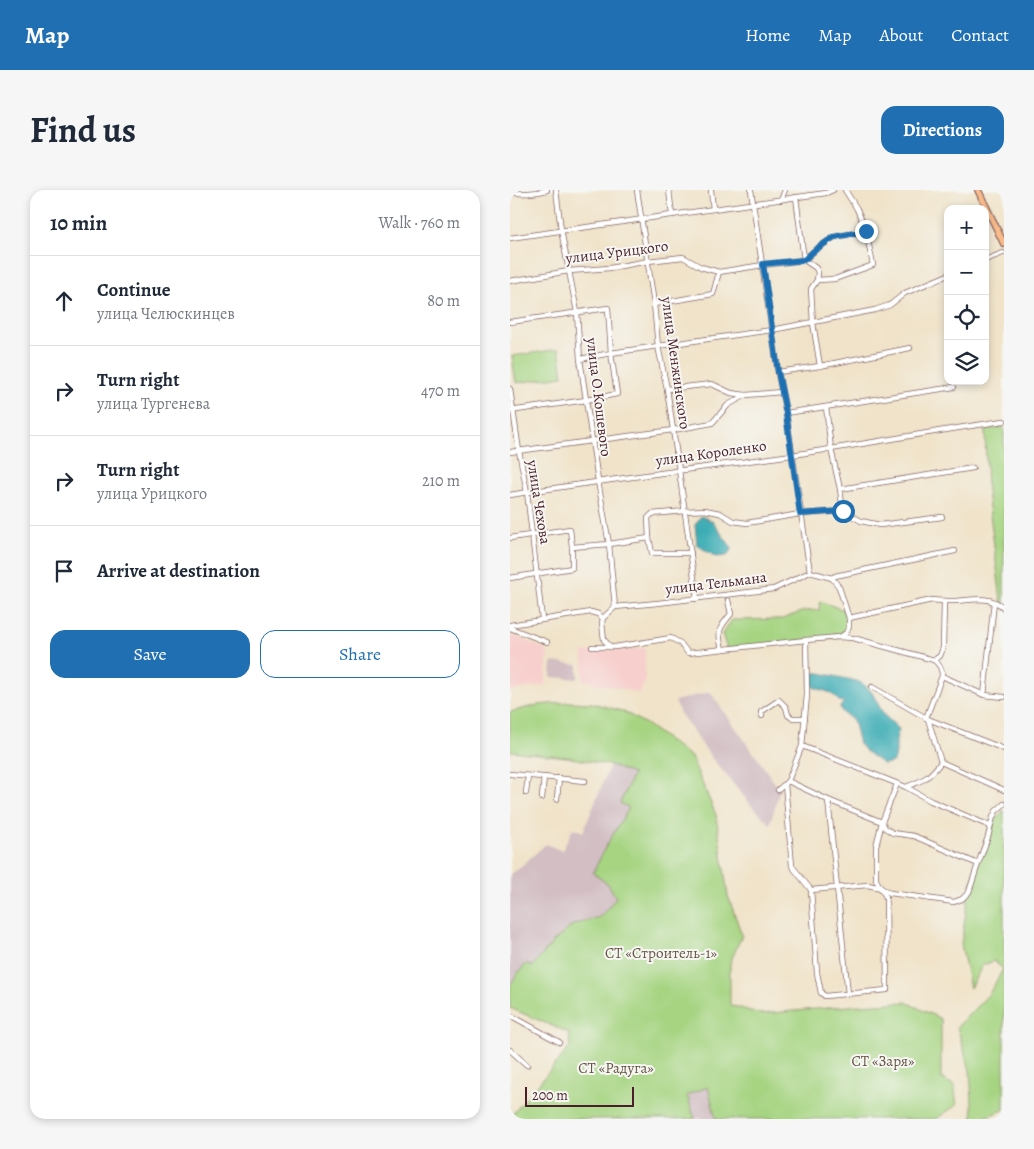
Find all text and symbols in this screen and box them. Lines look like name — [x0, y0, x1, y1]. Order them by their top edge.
text: Map — [25, 19, 69, 51]
text: Home — [745, 23, 790, 47]
text: Map — [818, 23, 851, 47]
text: About — [879, 23, 923, 47]
text: Contact — [951, 23, 1009, 47]
text: Find us — [30, 106, 136, 154]
button: Directions — [881, 106, 1004, 154]
map controls — [944, 205, 989, 385]
button: + — [944, 205, 989, 250]
text: 10 min — [50, 209, 107, 237]
text: Walk · 760 m — [378, 212, 460, 234]
route end — [855, 220, 878, 243]
street label: улица Урицкого — [564, 236, 669, 268]
button: − — [944, 250, 989, 295]
text: Continue — [97, 277, 171, 303]
icon: ahead — [50, 287, 78, 315]
text: 80 m — [427, 290, 460, 312]
street label: улица Менжинского — [657, 295, 695, 430]
button: locate — [944, 295, 989, 340]
text: улица Челюскинцев — [97, 303, 235, 325]
street label: улица О.Кошевого — [582, 335, 616, 458]
button: layers — [944, 340, 989, 385]
text: Turn right — [97, 367, 179, 393]
icon: right — [50, 377, 78, 405]
text: 470 m — [421, 380, 460, 402]
text: улица Тургенева — [97, 393, 210, 415]
street label: улица Короленко — [653, 435, 768, 471]
text: Turn right — [97, 457, 179, 483]
street label: улица Чехова — [522, 457, 556, 546]
icon: right — [50, 467, 78, 495]
text: 210 m — [422, 470, 460, 492]
text: улица Урицкого — [97, 483, 207, 505]
route start — [832, 500, 855, 523]
icon: arrive — [50, 557, 78, 585]
text: Arrive at destination — [97, 558, 260, 584]
street label: улица Тельмана — [663, 567, 768, 599]
button: Save — [50, 630, 250, 678]
button: Share — [260, 630, 460, 678]
park label: СТ «Строитель-1» — [605, 943, 718, 963]
park label: СТ «Заря» — [851, 1051, 915, 1071]
park label: СТ «Радуга» — [578, 1058, 654, 1078]
scale bar — [525, 1084, 634, 1107]
text: 200 m — [532, 1086, 568, 1105]

